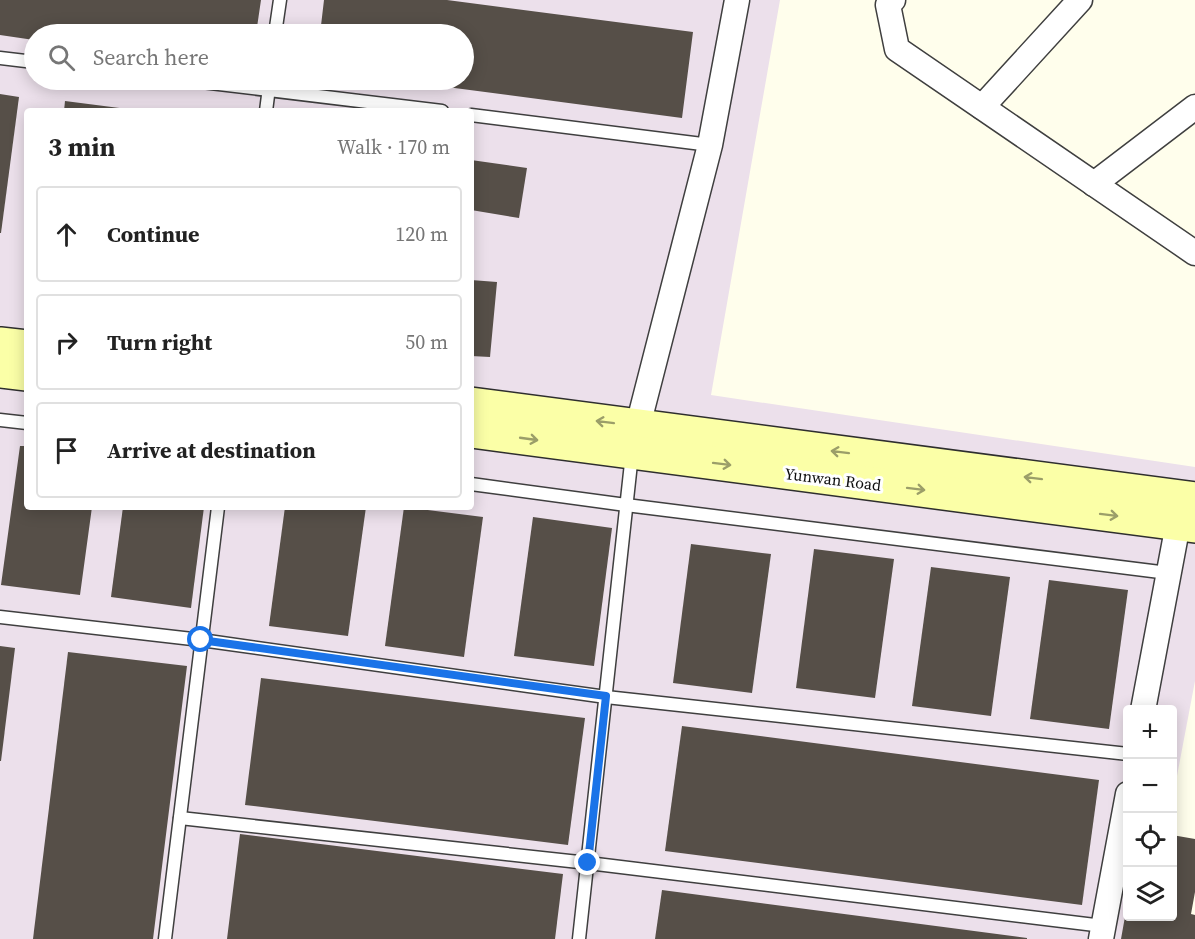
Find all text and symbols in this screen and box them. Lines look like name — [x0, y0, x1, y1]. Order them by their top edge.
search box — [24, 24, 474, 90]
icon: search — [45, 41, 78, 74]
text: Search here — [93, 42, 209, 72]
text: 3 min — [48, 129, 115, 165]
text: Walk · 170 m — [337, 133, 450, 161]
icon: ahead — [50, 218, 83, 251]
text: Continue — [107, 219, 200, 249]
text: 120 m — [395, 220, 448, 248]
icon: right — [50, 326, 83, 359]
text: Turn right — [107, 327, 212, 357]
text: 50 m — [405, 328, 448, 356]
one-way arrow — [595, 416, 615, 427]
one-way arrow — [519, 433, 538, 444]
icon: arrive — [50, 434, 83, 467]
text: Arrive at destination — [107, 435, 316, 465]
one-way arrow — [830, 447, 850, 458]
one-way arrow — [712, 459, 732, 470]
street label: Yunwan Road — [783, 462, 883, 496]
one-way arrow — [1023, 472, 1043, 483]
one-way arrow — [905, 484, 925, 495]
one-way arrow — [1099, 509, 1118, 520]
route start — [187, 626, 213, 652]
map controls — [1123, 705, 1177, 921]
button: + — [1123, 705, 1177, 759]
button: − — [1123, 759, 1177, 813]
button: locate — [1123, 813, 1177, 867]
route end — [574, 849, 600, 875]
button: layers — [1123, 867, 1177, 921]

